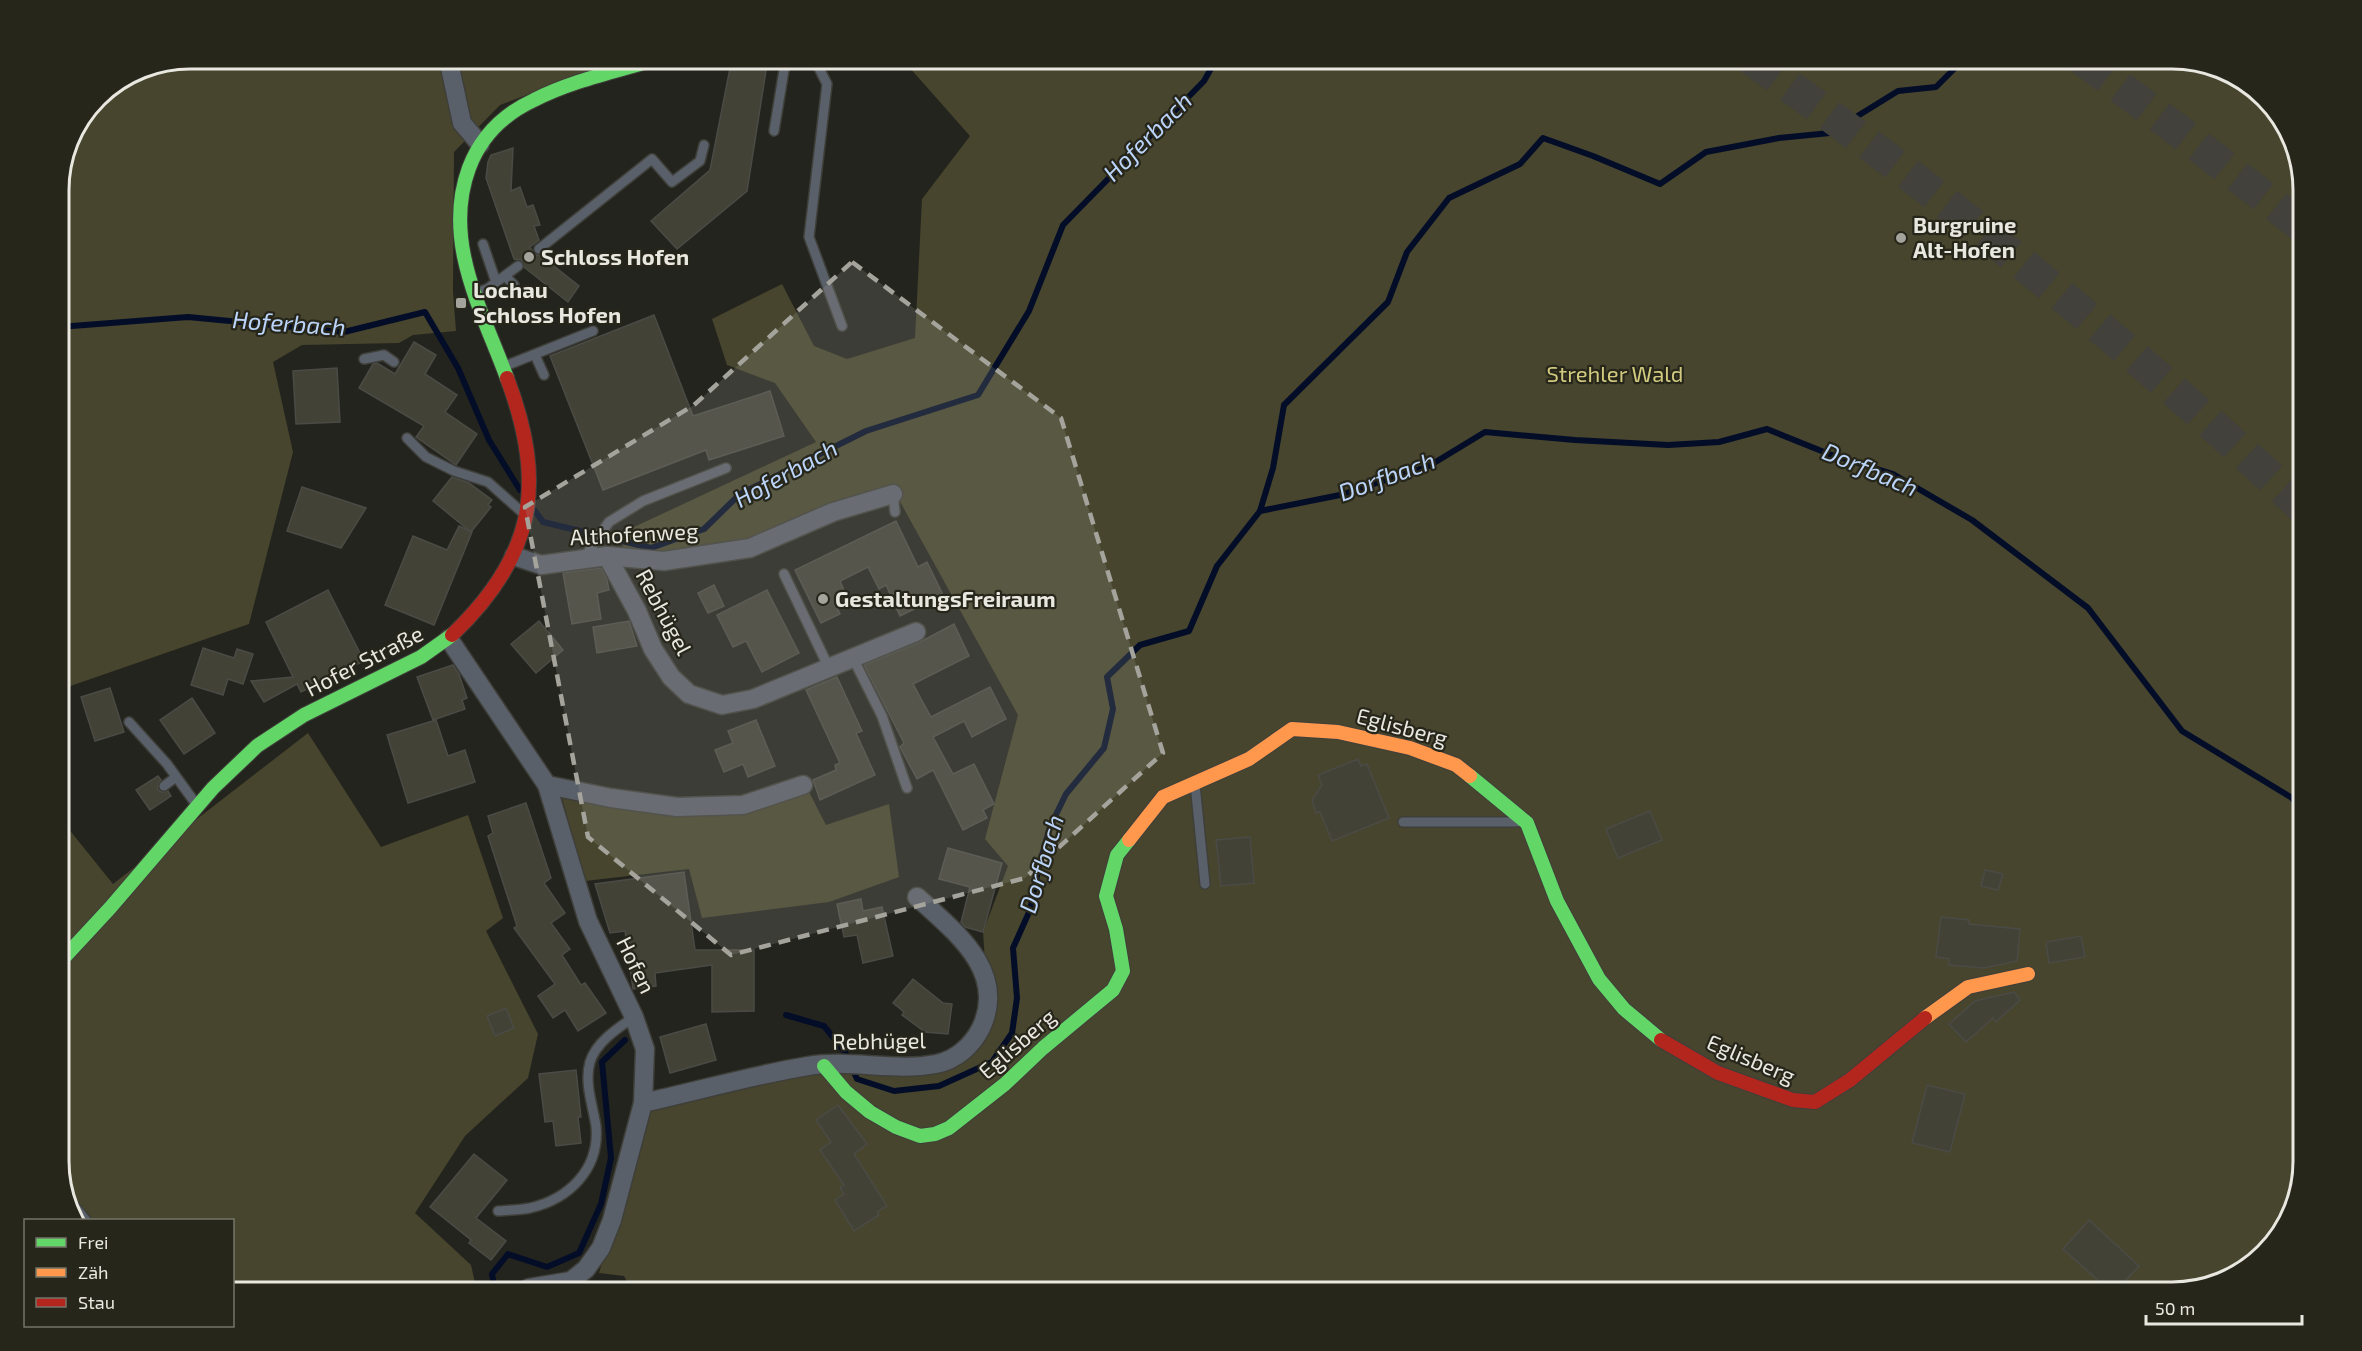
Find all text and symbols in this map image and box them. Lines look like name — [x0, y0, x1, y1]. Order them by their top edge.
water label: Hoferbach — [1096, 85, 1197, 186]
place label: Burgruine Alt-Hofen — [1913, 211, 2016, 262]
marker: Burgruine Alt-Hofen — [1894, 231, 1908, 245]
place label: Schloss Hofen — [541, 243, 689, 269]
marker: Schloss Hofen — [522, 250, 536, 264]
place label: Lochau Schloss Hofen — [473, 276, 621, 327]
marker: Lochau Schloss Hofen — [454, 296, 468, 310]
water label: Hoferbach — [231, 304, 347, 341]
park label: Strehler Wald — [1547, 360, 1683, 386]
water label: Hoferbach — [728, 432, 842, 513]
water label: Dorfbach — [1818, 436, 1923, 502]
water label: Dorfbach — [1334, 445, 1439, 506]
street label: Althofenweg — [569, 517, 699, 549]
street label: Rebhügel — [631, 564, 699, 659]
place label: GestaltungsFreiraum — [835, 585, 1056, 611]
marker: GestaltungsFreiraum — [816, 592, 830, 606]
street label: Hofer Straße — [300, 619, 427, 701]
street label: Eglisberg — [1354, 701, 1451, 751]
water label: Dorfbach — [1012, 811, 1069, 916]
street label: Hofen — [612, 932, 662, 997]
street label: Eglisberg — [973, 1003, 1060, 1084]
street label: Rebhügel — [832, 1026, 927, 1054]
street label: Eglisberg — [1703, 1028, 1799, 1088]
legend — [24, 1219, 234, 1327]
text: Frei — [78, 1231, 109, 1253]
text: Zäh — [78, 1261, 109, 1283]
scale bar — [2146, 1288, 2302, 1326]
text: Stau — [78, 1291, 115, 1313]
text: 50 m — [2155, 1297, 2195, 1319]

